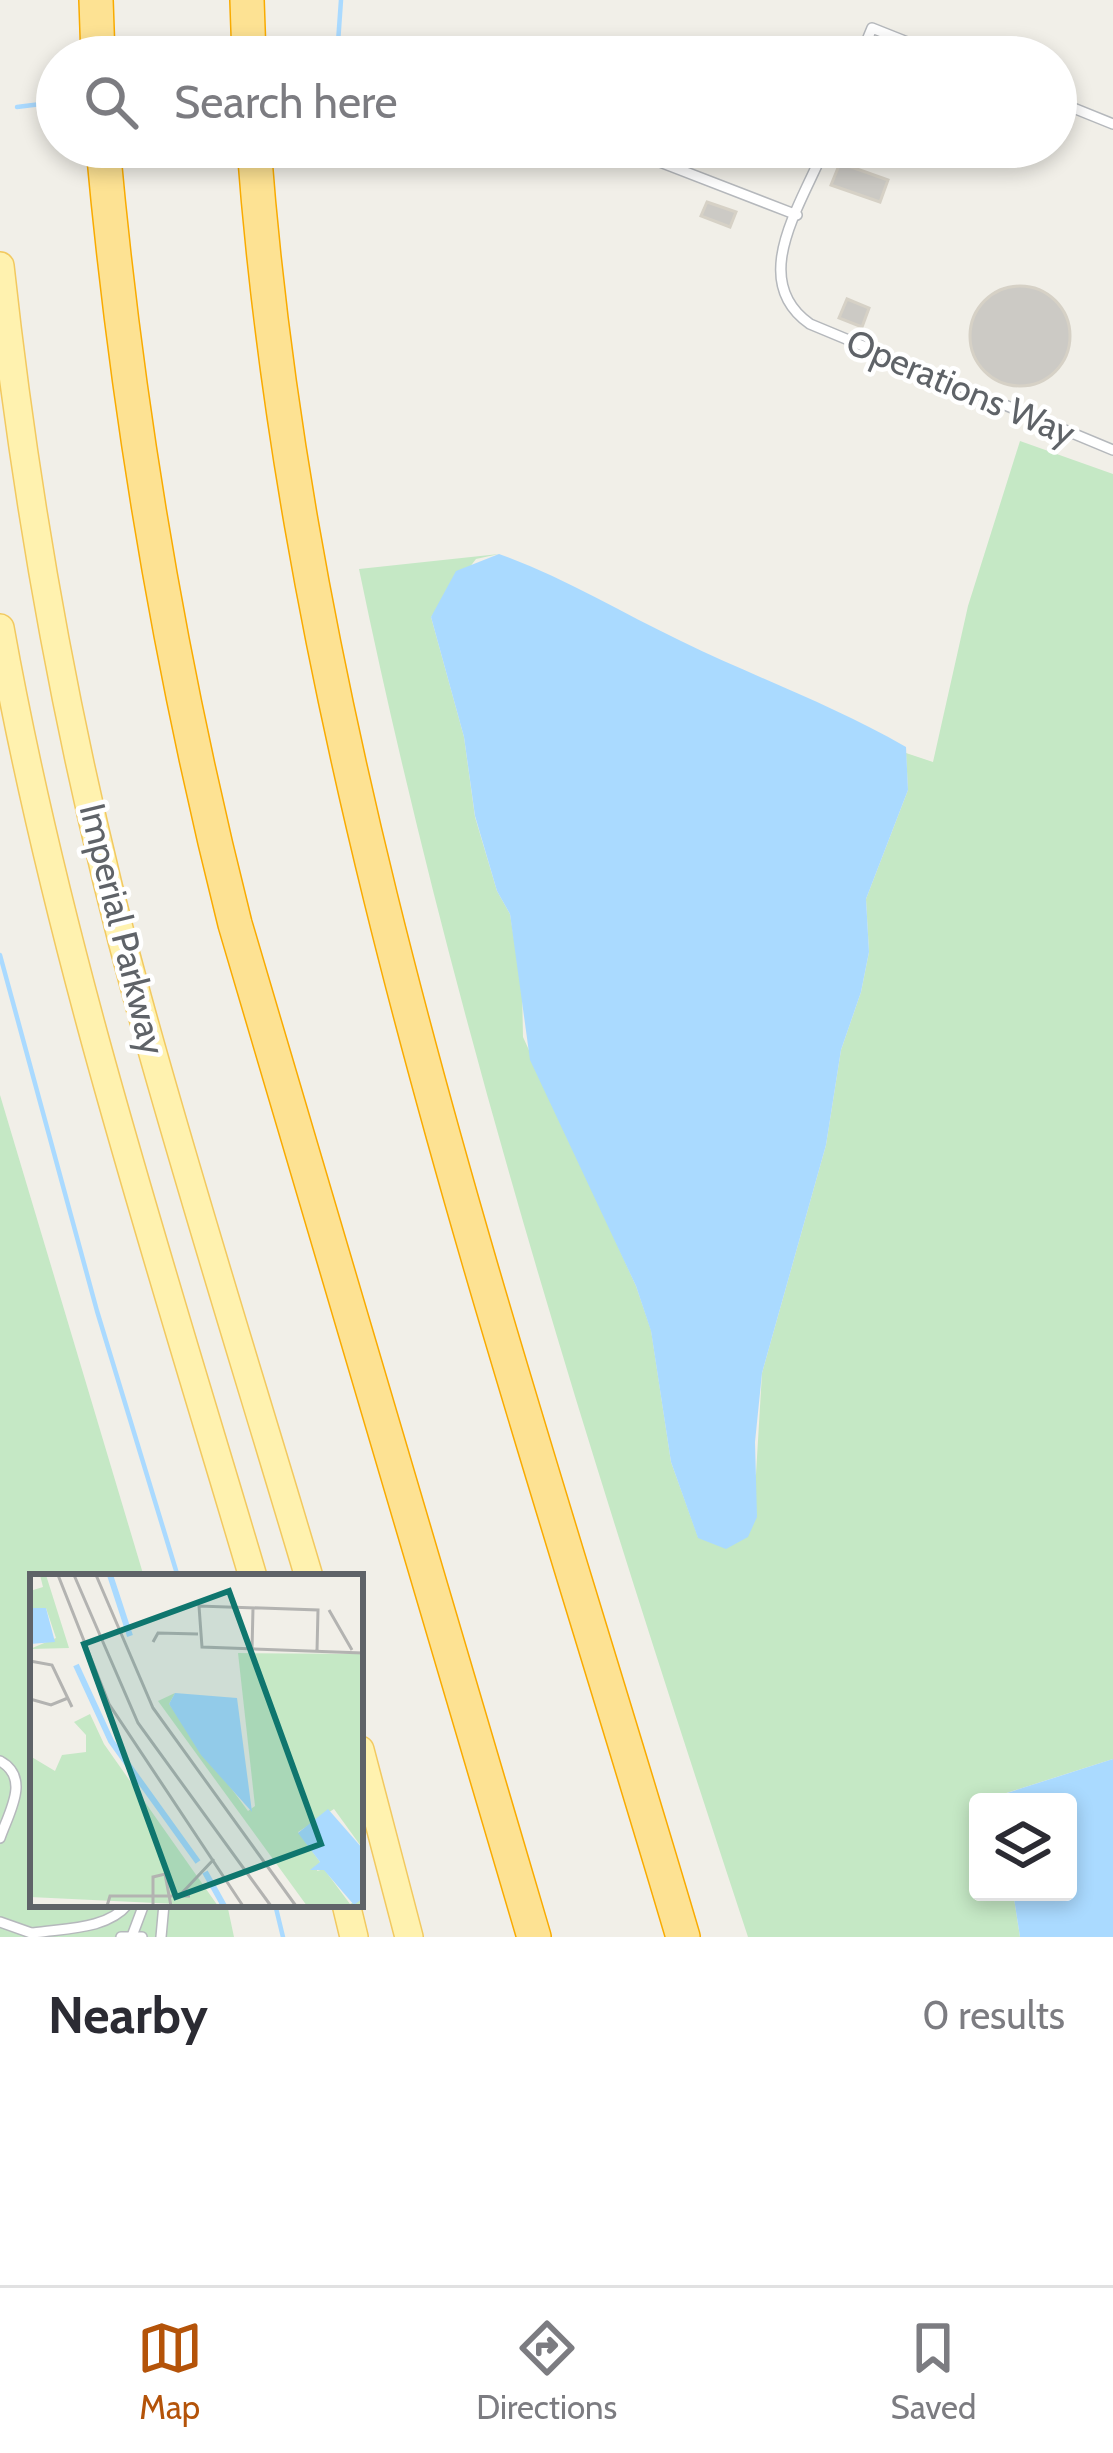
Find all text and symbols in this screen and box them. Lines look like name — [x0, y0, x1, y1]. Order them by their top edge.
search box — [36, 36, 1077, 168]
icon: search — [78, 69, 144, 135]
text: Search here — [174, 75, 398, 129]
street label: Operations Way — [840, 319, 1082, 455]
street label: Imperial Parkway — [71, 799, 175, 1059]
inset map — [30, 1574, 363, 1907]
map controls — [969, 1793, 1077, 1901]
button: layers — [969, 1793, 1077, 1901]
text: Nearby — [48, 1984, 208, 2046]
text: 0 results — [922, 1991, 1065, 2039]
tab: Map — [137, 2315, 203, 2427]
tab: Directions — [476, 2315, 617, 2427]
tab: Saved — [891, 2315, 976, 2427]

